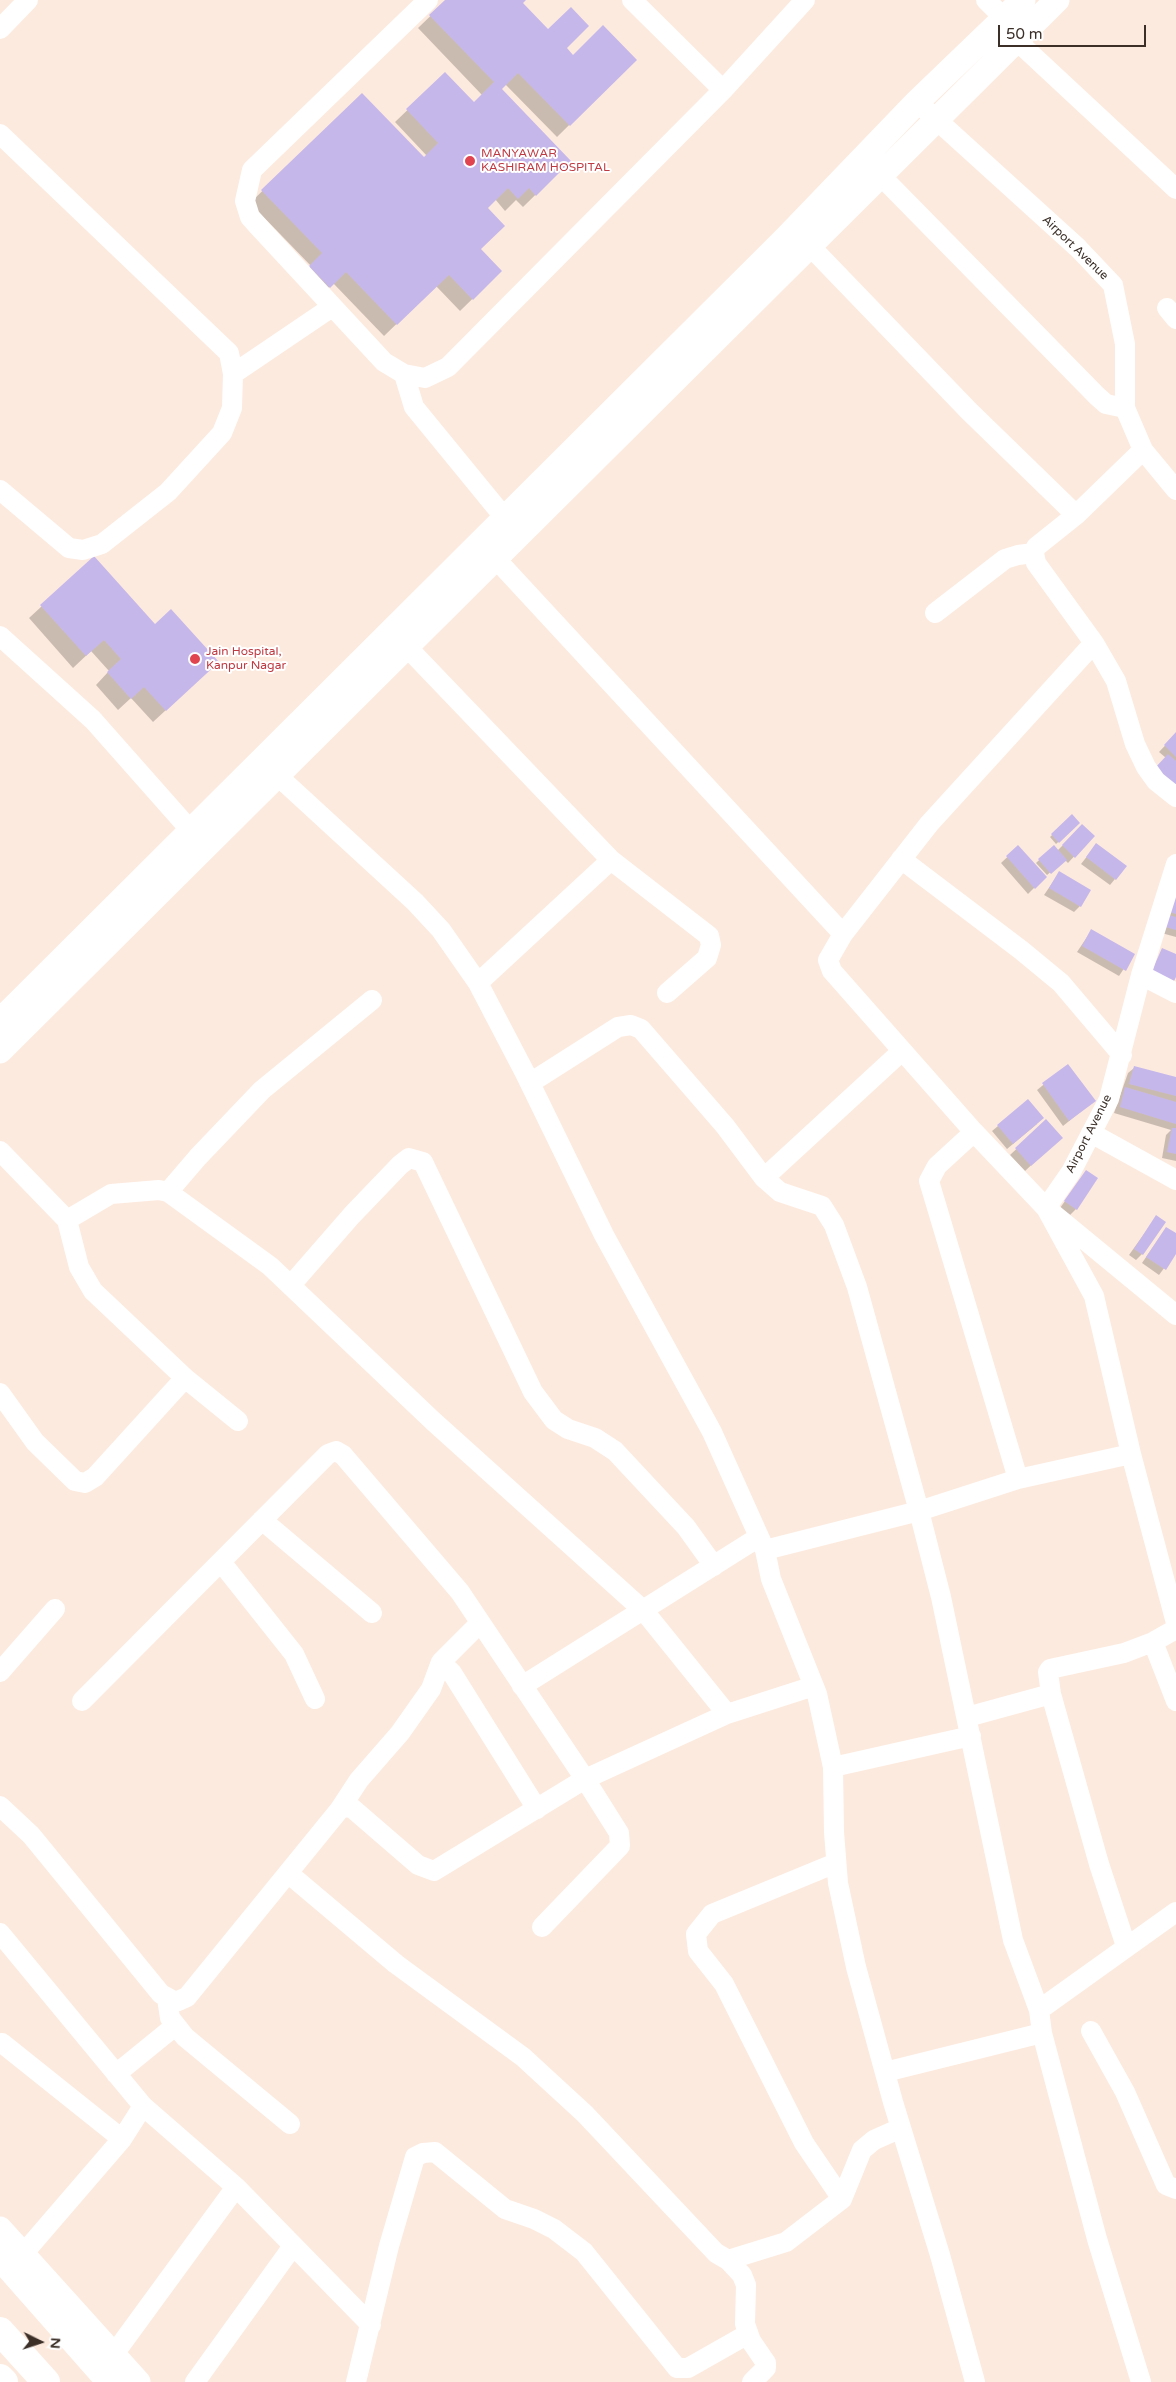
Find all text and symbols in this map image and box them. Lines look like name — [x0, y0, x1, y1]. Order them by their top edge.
scale bar — [1001, 15, 1148, 47]
text: 50 m — [1006, 25, 1043, 43]
place label: MANYAWAR KASHIRAM HOSPITAL — [481, 147, 610, 175]
marker: MANYAWAR KASHIRAM HOSPITAL — [463, 154, 477, 168]
street label: Airport Avenue — [1039, 213, 1111, 283]
place label: Jain Hospital, Kanpur Nagar — [206, 645, 286, 673]
marker: Jain Hospital, Kanpur Nagar — [188, 652, 202, 666]
street label: Airport Avenue — [1063, 1092, 1115, 1176]
north arrow — [15, 2317, 65, 2367]
text: N — [47, 2337, 64, 2349]

